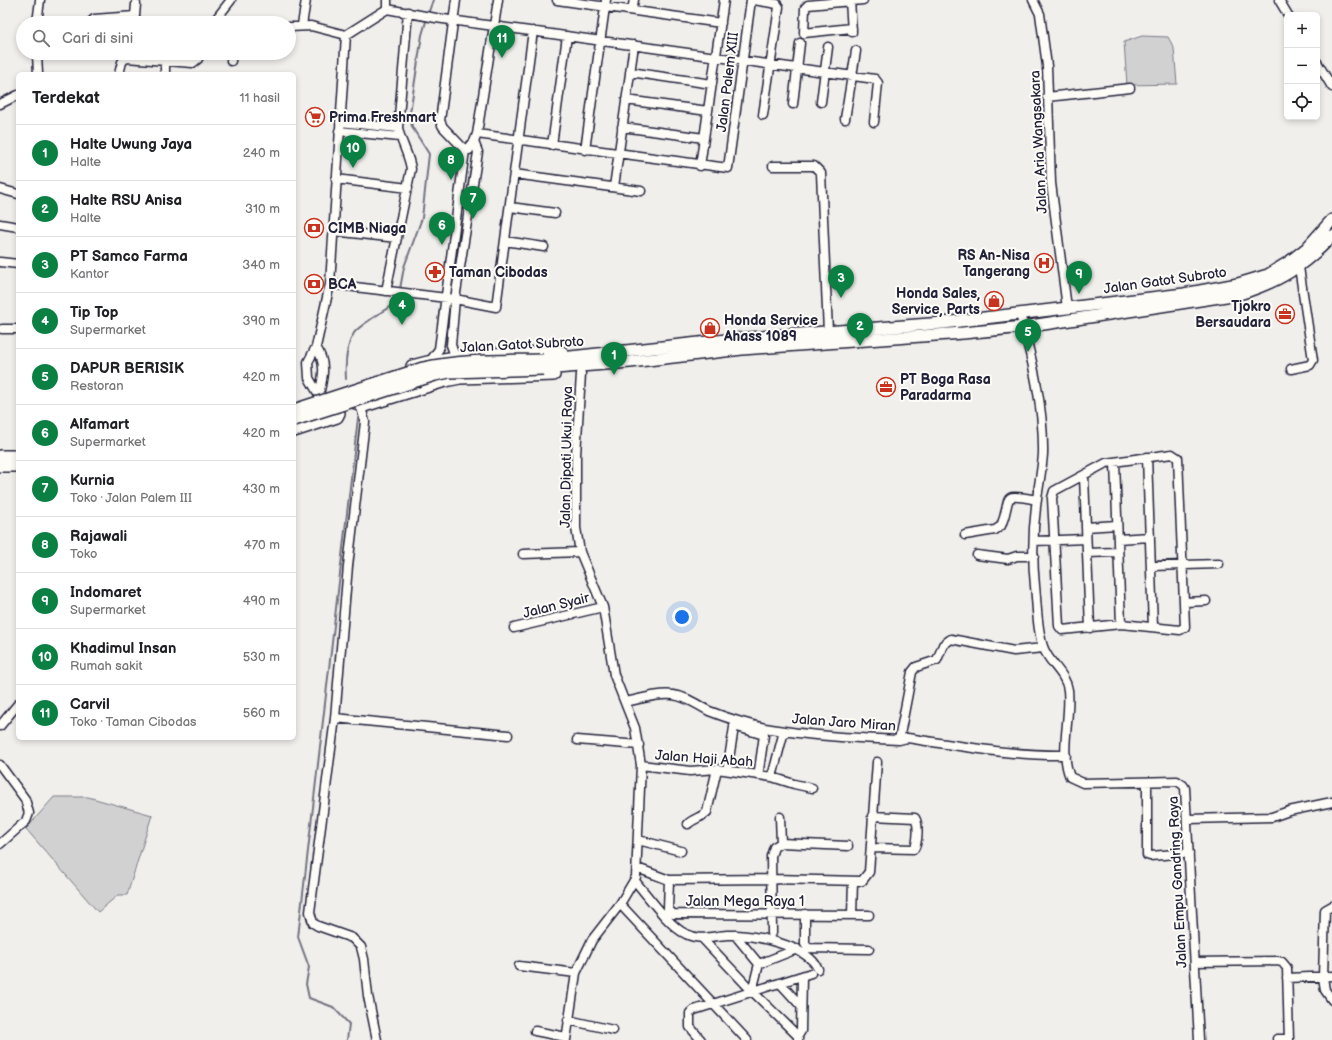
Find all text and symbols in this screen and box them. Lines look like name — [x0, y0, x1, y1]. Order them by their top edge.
map controls — [1284, 12, 1320, 120]
button: + — [1284, 12, 1320, 48]
search box — [16, 16, 296, 60]
pin: 11 — [489, 25, 515, 58]
icon: search — [30, 27, 52, 49]
text: Cari di sini — [62, 29, 133, 48]
street label: Jalan Palem XIII — [713, 31, 742, 133]
button: − — [1284, 48, 1320, 84]
street label: Jalan Aria Wangsakara — [1026, 70, 1051, 214]
button: locate — [1284, 84, 1320, 120]
text: Terdekat — [32, 88, 100, 108]
text: 11 hasil — [240, 90, 280, 106]
supermarket icon: Prima Freshmart — [304, 106, 326, 128]
place label: Prima Freshmart — [329, 109, 437, 126]
text: Halte Uwung Jaya — [70, 135, 192, 154]
pin: 10 — [340, 135, 366, 168]
text: 1 — [42, 145, 48, 161]
text: 240 m — [243, 145, 280, 161]
pin: 8 — [438, 147, 464, 180]
text: Halte — [70, 154, 101, 170]
pin: 7 — [460, 186, 486, 219]
text: Halte RSU Anisa — [70, 191, 182, 210]
text: 2 — [41, 201, 49, 217]
text: 310 m — [245, 201, 280, 217]
text: Halte — [70, 210, 101, 226]
pin: 6 — [429, 212, 455, 245]
bank icon: CIMB Niaga — [303, 217, 325, 239]
place label: CIMB Niaga — [328, 220, 406, 237]
text: PT Samco Farma — [70, 247, 188, 266]
place label: RS An-Nisa Tangerang — [957, 247, 1030, 280]
hospital icon: RS An-Nisa Tangerang — [1033, 252, 1055, 274]
text: 3 — [41, 257, 49, 273]
text: 340 m — [242, 257, 280, 273]
pharmacy icon: Taman Cibodas — [424, 261, 446, 283]
pin: 9 — [1066, 261, 1092, 294]
street label: Jalan Gatot Subroto — [1102, 263, 1228, 298]
place label: Taman Cibodas — [449, 264, 548, 281]
pin: 3 — [828, 265, 854, 298]
text: Kantor — [70, 266, 109, 282]
bank icon: BCA — [303, 273, 325, 295]
place label: BCA — [328, 276, 357, 293]
place label: Honda Sales, Service, Parts — [892, 285, 980, 318]
shop icon: Honda Sales, Service, Parts — [983, 290, 1005, 312]
pin: 4 — [389, 292, 415, 325]
place label: Tjokro Bersaudara — [1195, 298, 1271, 331]
text: Tip Top — [70, 303, 118, 322]
office icon: Tjokro Bersaudara — [1274, 303, 1296, 325]
place label: Honda Service Ahass 1089 — [723, 312, 818, 345]
text: 4 — [41, 313, 49, 329]
text: 390 m — [243, 313, 280, 329]
pin: 2 — [847, 313, 873, 346]
shop icon: Honda Service Ahass 1089 — [699, 317, 721, 339]
pin: 5 — [1015, 319, 1041, 352]
text: Supermarket — [70, 322, 146, 338]
street label: Jalan Gatot Subroto — [460, 333, 584, 356]
pin: 1 — [601, 342, 627, 375]
text: DAPUR BERISIK — [70, 359, 184, 378]
text: 5 — [41, 369, 49, 385]
text: 420 m — [242, 369, 280, 385]
place label: PT Boga Rasa Paradarma — [900, 371, 991, 404]
office icon: PT Boga Rasa Paradarma — [875, 376, 897, 398]
text: Restoran — [70, 378, 124, 394]
street label: Jalan Dipati Ukui Raya — [557, 386, 576, 528]
text: Alfamart — [70, 415, 129, 434]
text: 6 — [41, 425, 49, 441]
text: 420 m — [242, 425, 280, 441]
text: Supermarket — [70, 434, 146, 450]
text: Kurnia — [70, 471, 115, 490]
text: 7 — [41, 481, 49, 497]
text: 430 m — [242, 481, 280, 497]
text: Toko · Jalan Palem III — [70, 490, 192, 506]
text: Rajawali — [70, 527, 127, 546]
text: 8 — [41, 537, 49, 553]
text: 470 m — [244, 537, 280, 553]
text: Toko — [70, 546, 97, 562]
text: Indomaret — [70, 583, 141, 602]
street label: Jalan Syair — [521, 589, 592, 622]
text: 9 — [41, 593, 49, 609]
text: 490 m — [243, 593, 280, 609]
text: Supermarket — [70, 602, 146, 618]
your location — [672, 607, 692, 627]
text: Khadimul Insan — [70, 639, 176, 658]
text: 10 — [38, 649, 52, 665]
text: 530 m — [243, 649, 280, 665]
text: Rumah sakit — [70, 658, 143, 674]
text: Carvil — [70, 695, 110, 714]
text: 11 — [40, 705, 50, 721]
text: 560 m — [243, 705, 280, 721]
street label: Jalan Jaro Miran — [791, 710, 897, 735]
text: Toko · Taman Cibodas — [70, 714, 196, 730]
street label: Jalan Haji Abah — [654, 747, 754, 770]
street label: Jalan Empu Gandring Raya — [1165, 796, 1190, 968]
street label: Jalan Mega Raya 1 — [686, 893, 804, 910]

